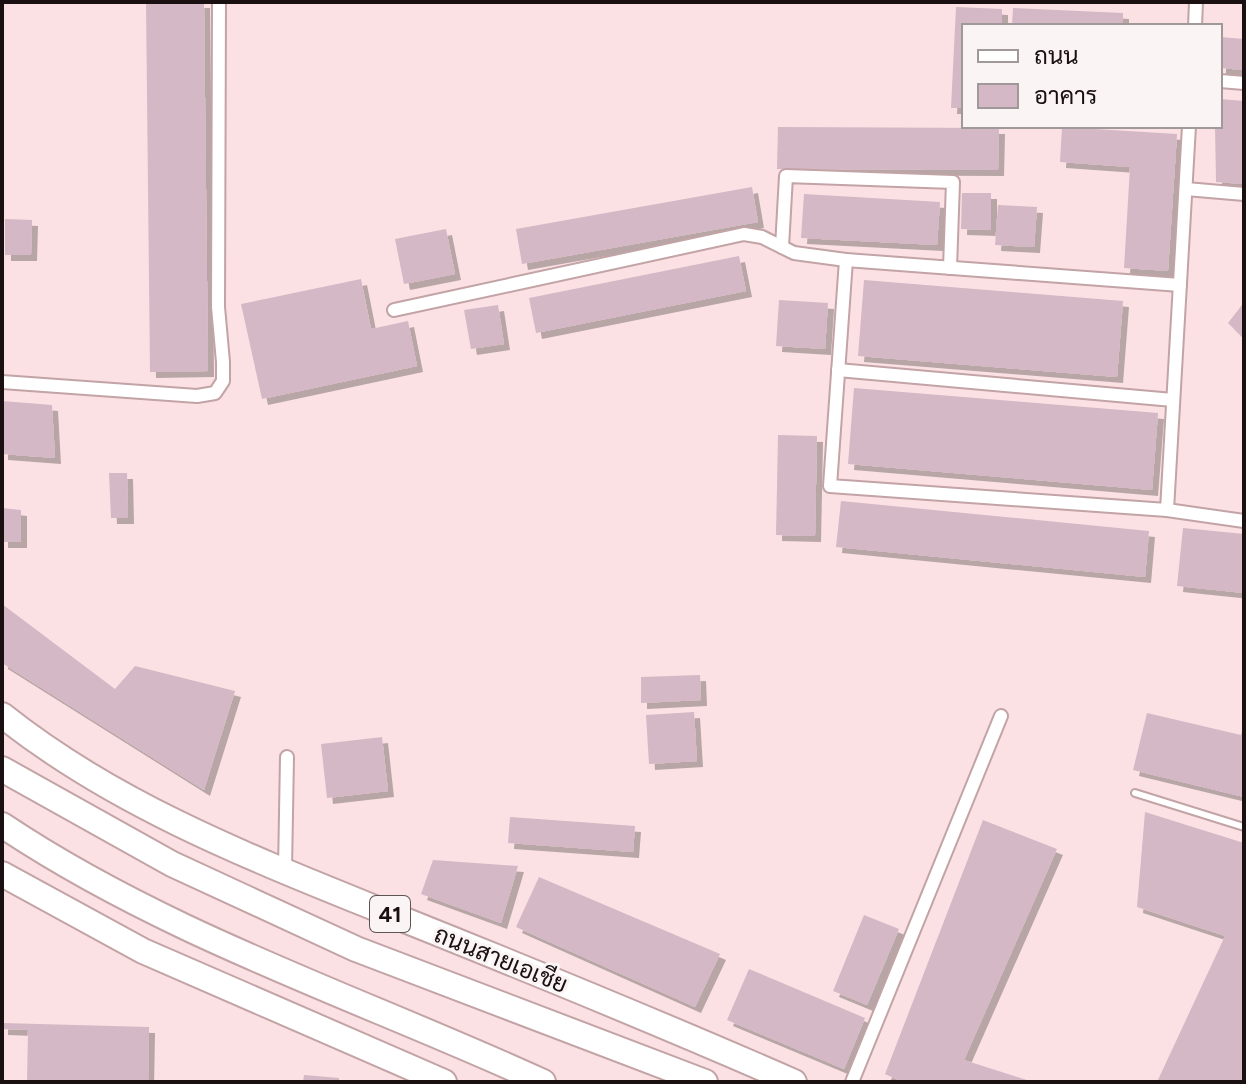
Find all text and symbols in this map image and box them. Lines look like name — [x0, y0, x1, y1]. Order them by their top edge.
legend — [962, 24, 1222, 128]
text: ถนน — [1034, 41, 1079, 70]
text: อาคาร — [1034, 81, 1097, 110]
road number: 41 — [370, 896, 410, 932]
street label: ถนนสายเอเชีย — [430, 919, 572, 999]

